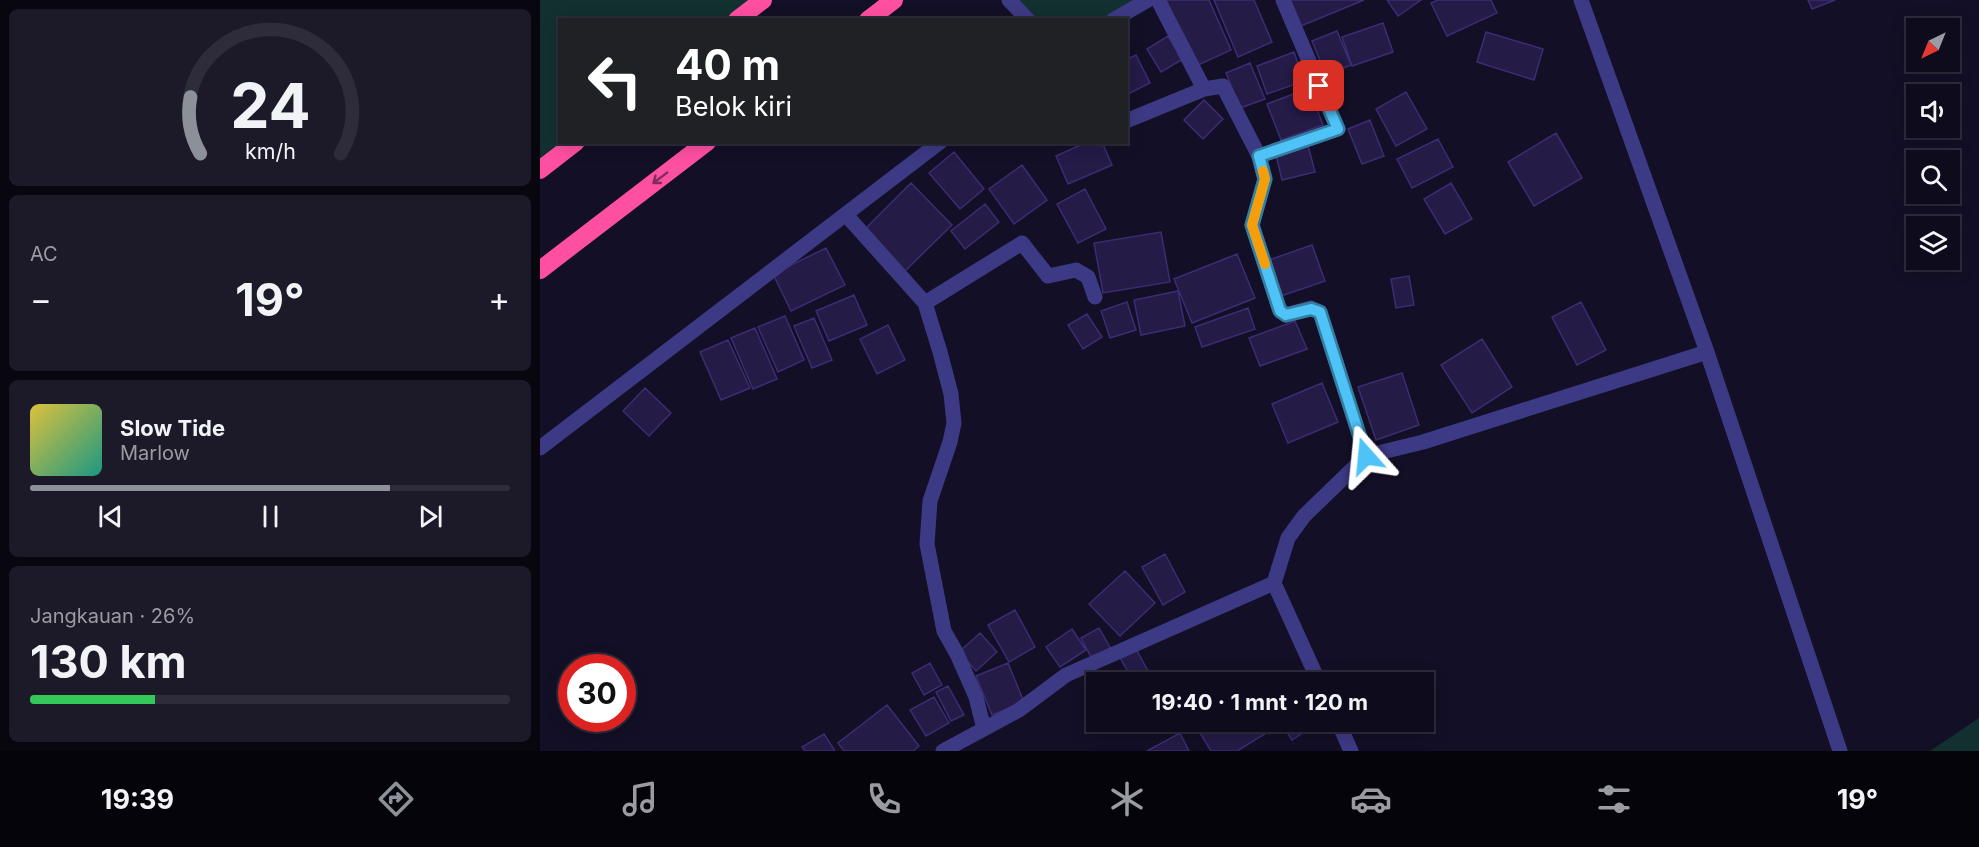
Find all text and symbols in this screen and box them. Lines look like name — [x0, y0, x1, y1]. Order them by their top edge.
north arrow — [1906, 18, 1960, 72]
map controls — [1906, 18, 1960, 270]
text: 40 m — [675, 39, 780, 90]
icon: left — [576, 42, 654, 120]
pin — [1293, 60, 1344, 111]
text: 24 — [230, 68, 310, 143]
icon: arrive — [1302, 69, 1335, 102]
button: sound — [1906, 84, 1960, 138]
text: Belok kiri — [675, 90, 792, 123]
text: km/h — [245, 139, 295, 165]
button: search — [1906, 150, 1960, 204]
one-way arrow — [653, 172, 669, 184]
button: layers — [1906, 216, 1960, 270]
text: AC — [30, 242, 58, 266]
text: 19° — [235, 272, 305, 327]
text: − — [30, 279, 52, 319]
text: + — [488, 279, 510, 319]
text: Slow Tide — [120, 415, 225, 441]
position arrow — [1334, 424, 1398, 488]
text: Marlow — [120, 441, 190, 465]
icon: previous — [94, 500, 127, 533]
icon: pause — [254, 500, 287, 533]
icon: next — [414, 500, 447, 533]
text: Jangkauan · 26% — [30, 604, 195, 628]
text: 130 km — [30, 634, 187, 689]
speed limit sign: 30 — [558, 654, 636, 732]
text: 19:40 · 1 mnt · 120 m — [1152, 689, 1368, 715]
icon: directions — [375, 778, 417, 820]
icon: music — [619, 778, 661, 820]
icon: phone — [863, 778, 905, 820]
icon: climate — [1106, 778, 1148, 820]
icon: car — [1350, 778, 1392, 820]
icon: filters — [1593, 778, 1635, 820]
text: 19:39 — [101, 783, 174, 816]
text: 19° — [1837, 783, 1878, 816]

